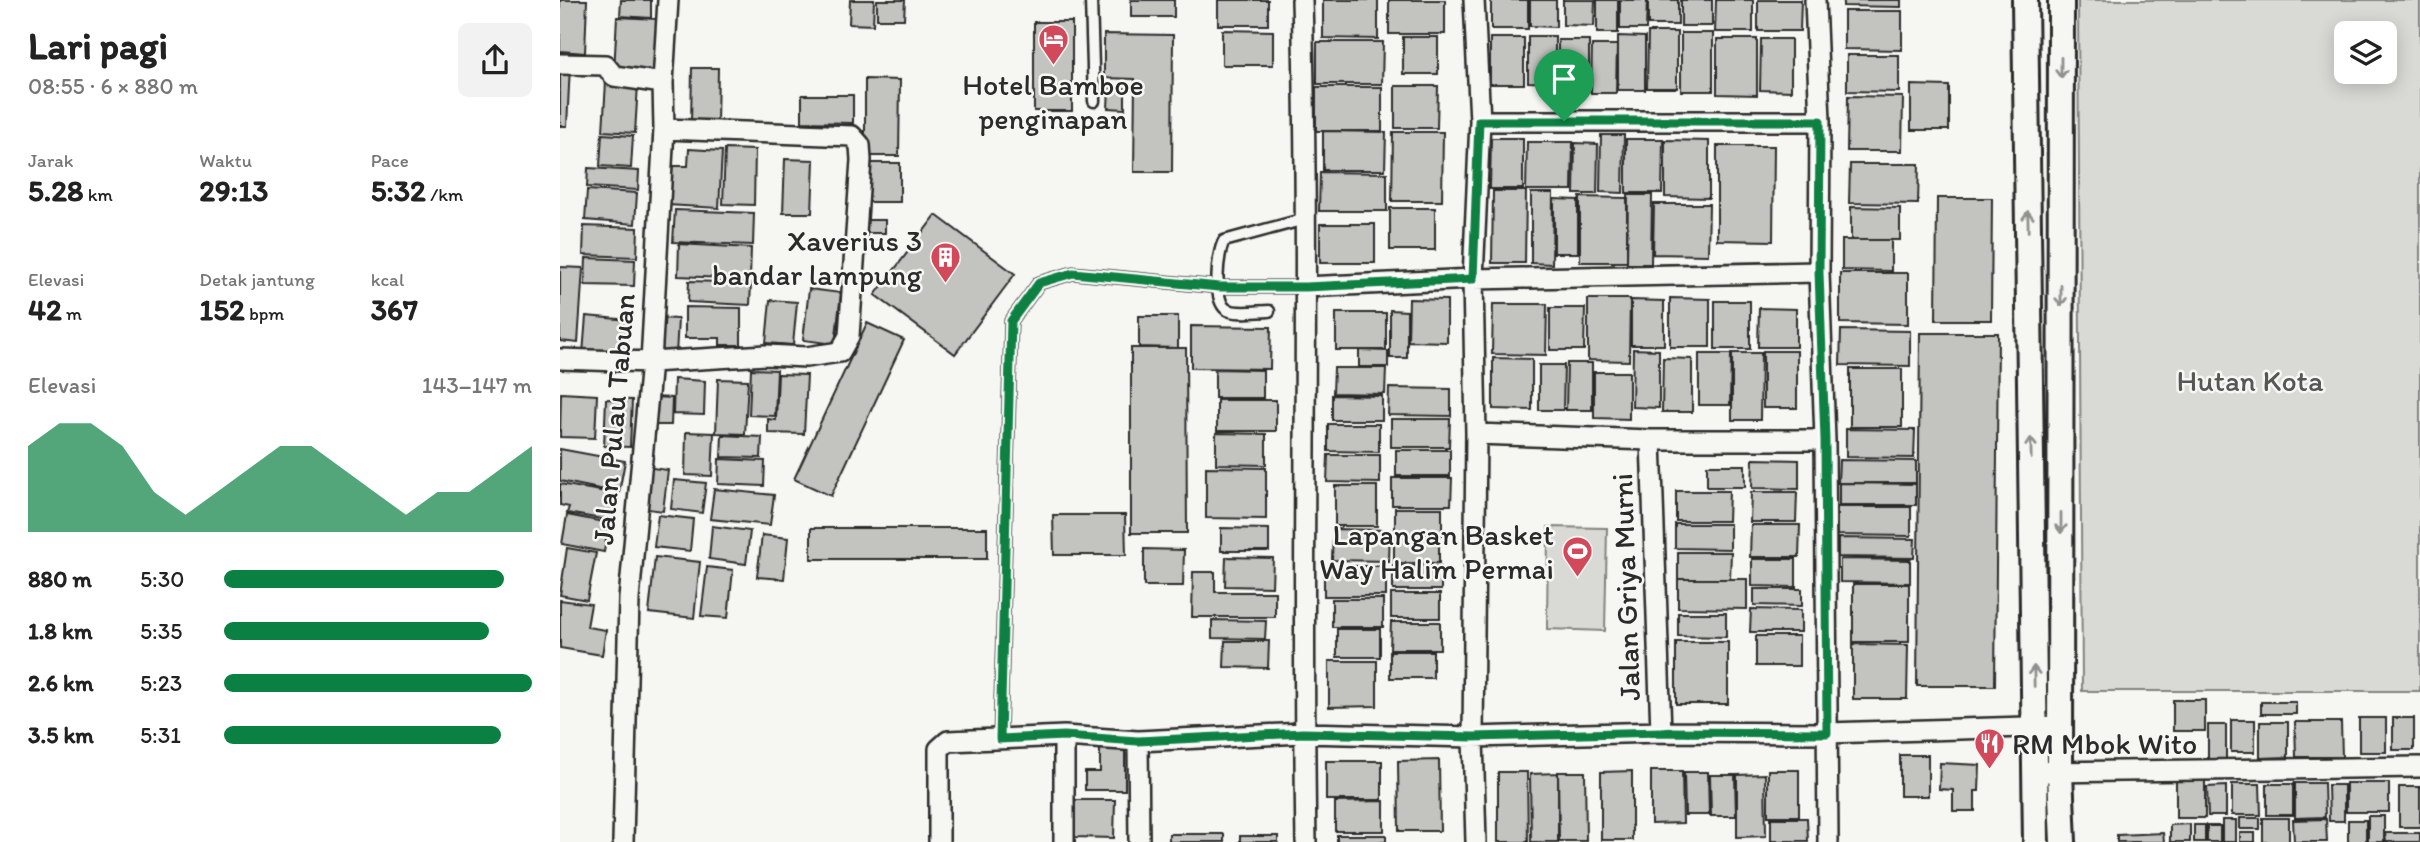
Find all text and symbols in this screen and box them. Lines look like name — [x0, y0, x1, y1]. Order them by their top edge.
map controls — [2334, 21, 2397, 84]
button: layers — [2334, 21, 2397, 84]
hotel icon: Hotel Bamboe penginapan — [1036, 22, 1070, 66]
text: Lari pagi — [28, 23, 168, 69]
button: share — [458, 23, 532, 97]
pin — [1534, 49, 1594, 121]
one-way arrow — [2054, 56, 2068, 79]
icon: arrive — [1545, 60, 1583, 98]
place label: Hotel Bamboe penginapan — [962, 66, 1144, 137]
text: 08:55 · 6 × 880 m — [28, 72, 198, 100]
text: Jarak — [28, 149, 73, 172]
text: Waktu — [199, 149, 252, 172]
text: Pace — [371, 149, 409, 172]
text: 5.28 — [28, 172, 83, 209]
text: 29:13 — [199, 172, 268, 209]
text: 5:32 — [371, 172, 426, 209]
text: km — [83, 183, 113, 206]
text: /km — [426, 183, 463, 206]
one-way arrow — [2021, 210, 2035, 233]
place label: Xaverius 3 bandar lampung — [712, 222, 923, 293]
building icon: Xaverius 3 bandar lampung — [928, 241, 962, 285]
text: Elevasi — [28, 268, 84, 291]
text: Detak jantung — [199, 268, 315, 291]
text: kcal — [371, 268, 404, 291]
one-way arrow — [2054, 284, 2068, 307]
text: 42 — [28, 291, 62, 328]
text: 152 — [199, 291, 245, 328]
text: 367 — [371, 291, 418, 328]
street label: Jalan Pulau Tabuan — [584, 292, 643, 546]
text: m — [62, 302, 82, 325]
text: bpm — [245, 302, 284, 325]
park label: Hutan Kota — [2176, 362, 2324, 399]
text: Elevasi — [28, 371, 96, 399]
text: 143–147 m — [422, 371, 532, 399]
one-way arrow — [2024, 437, 2038, 460]
street label: Jalan Griya Murni — [1603, 472, 1648, 702]
one-way arrow — [2054, 511, 2068, 534]
place label: Lapangan Basket Way Halim Permai — [1319, 516, 1554, 587]
sports icon: Lapangan Basket Way Halim Permai — [1560, 535, 1594, 579]
text: 880 m — [28, 565, 92, 593]
text: 5:30 — [140, 565, 184, 593]
text: 1.8 km — [28, 617, 93, 645]
text: 5:35 — [140, 617, 182, 645]
one-way arrow — [2027, 665, 2040, 688]
text: 2.6 km — [28, 669, 94, 697]
text: 5:23 — [140, 669, 182, 697]
text: 3.5 km — [28, 721, 94, 749]
text: 5:31 — [140, 721, 181, 749]
place label: RM Mbok Wito — [2012, 725, 2197, 762]
restaurant icon: RM Mbok Wito — [1972, 727, 2006, 771]

